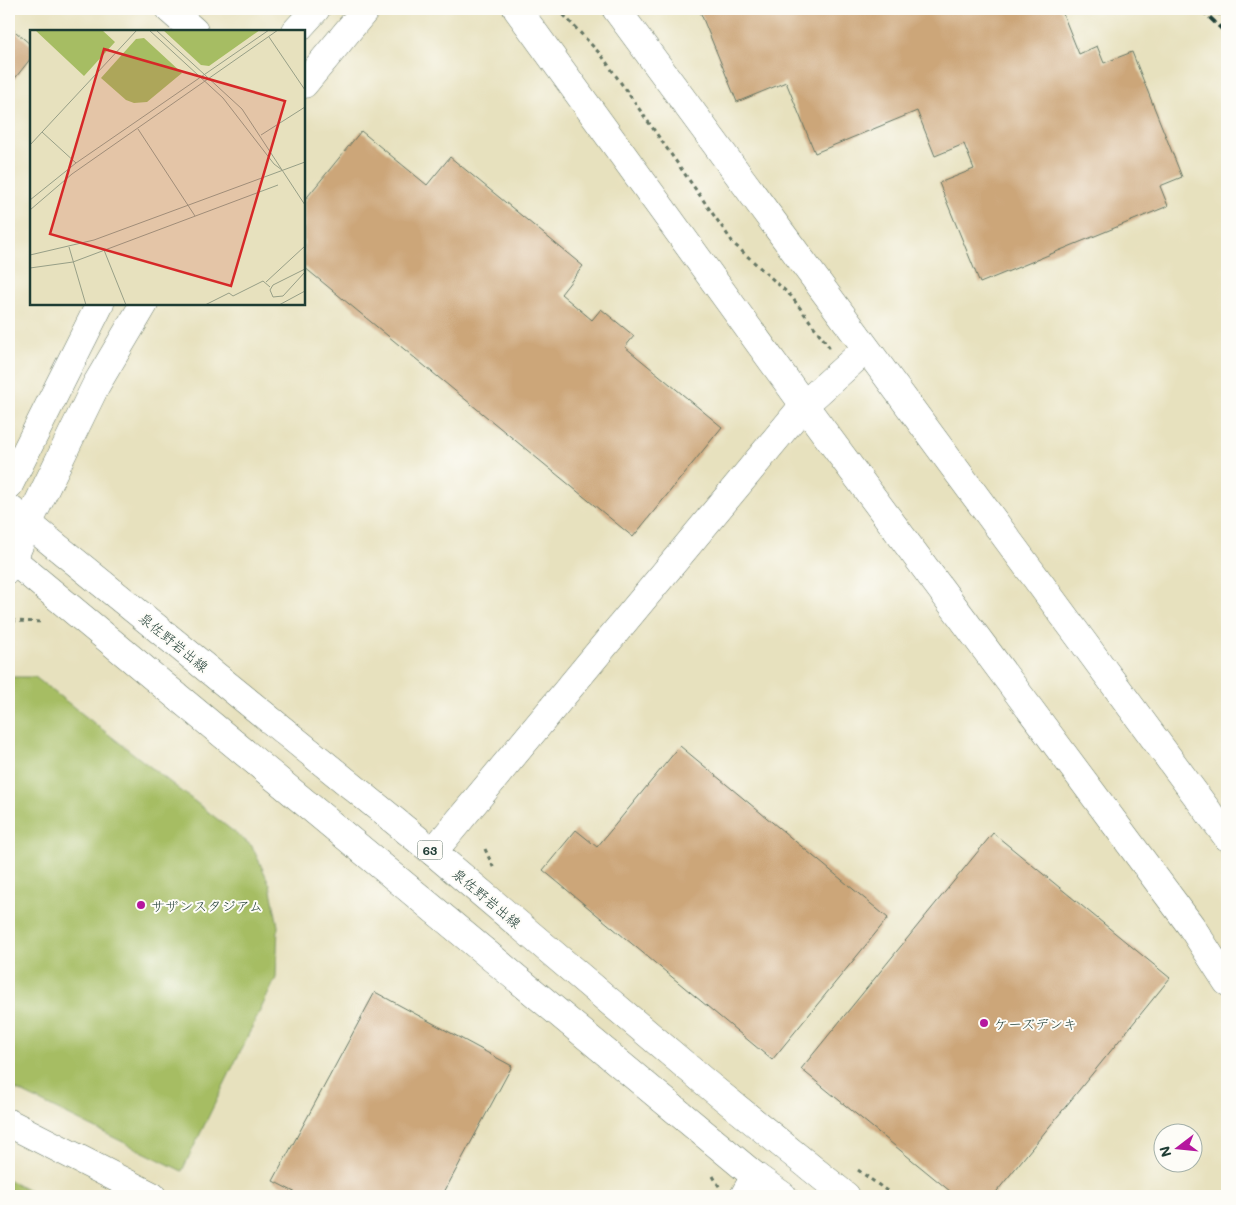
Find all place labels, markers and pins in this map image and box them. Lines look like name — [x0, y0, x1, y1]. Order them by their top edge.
place label: サザンスタジアム — [151, 896, 263, 915]
marker: サザンスタジアム — [135, 899, 147, 911]
place label: ケーズデンキ — [994, 1014, 1077, 1033]
marker: ケーズデンキ — [978, 1017, 990, 1029]

